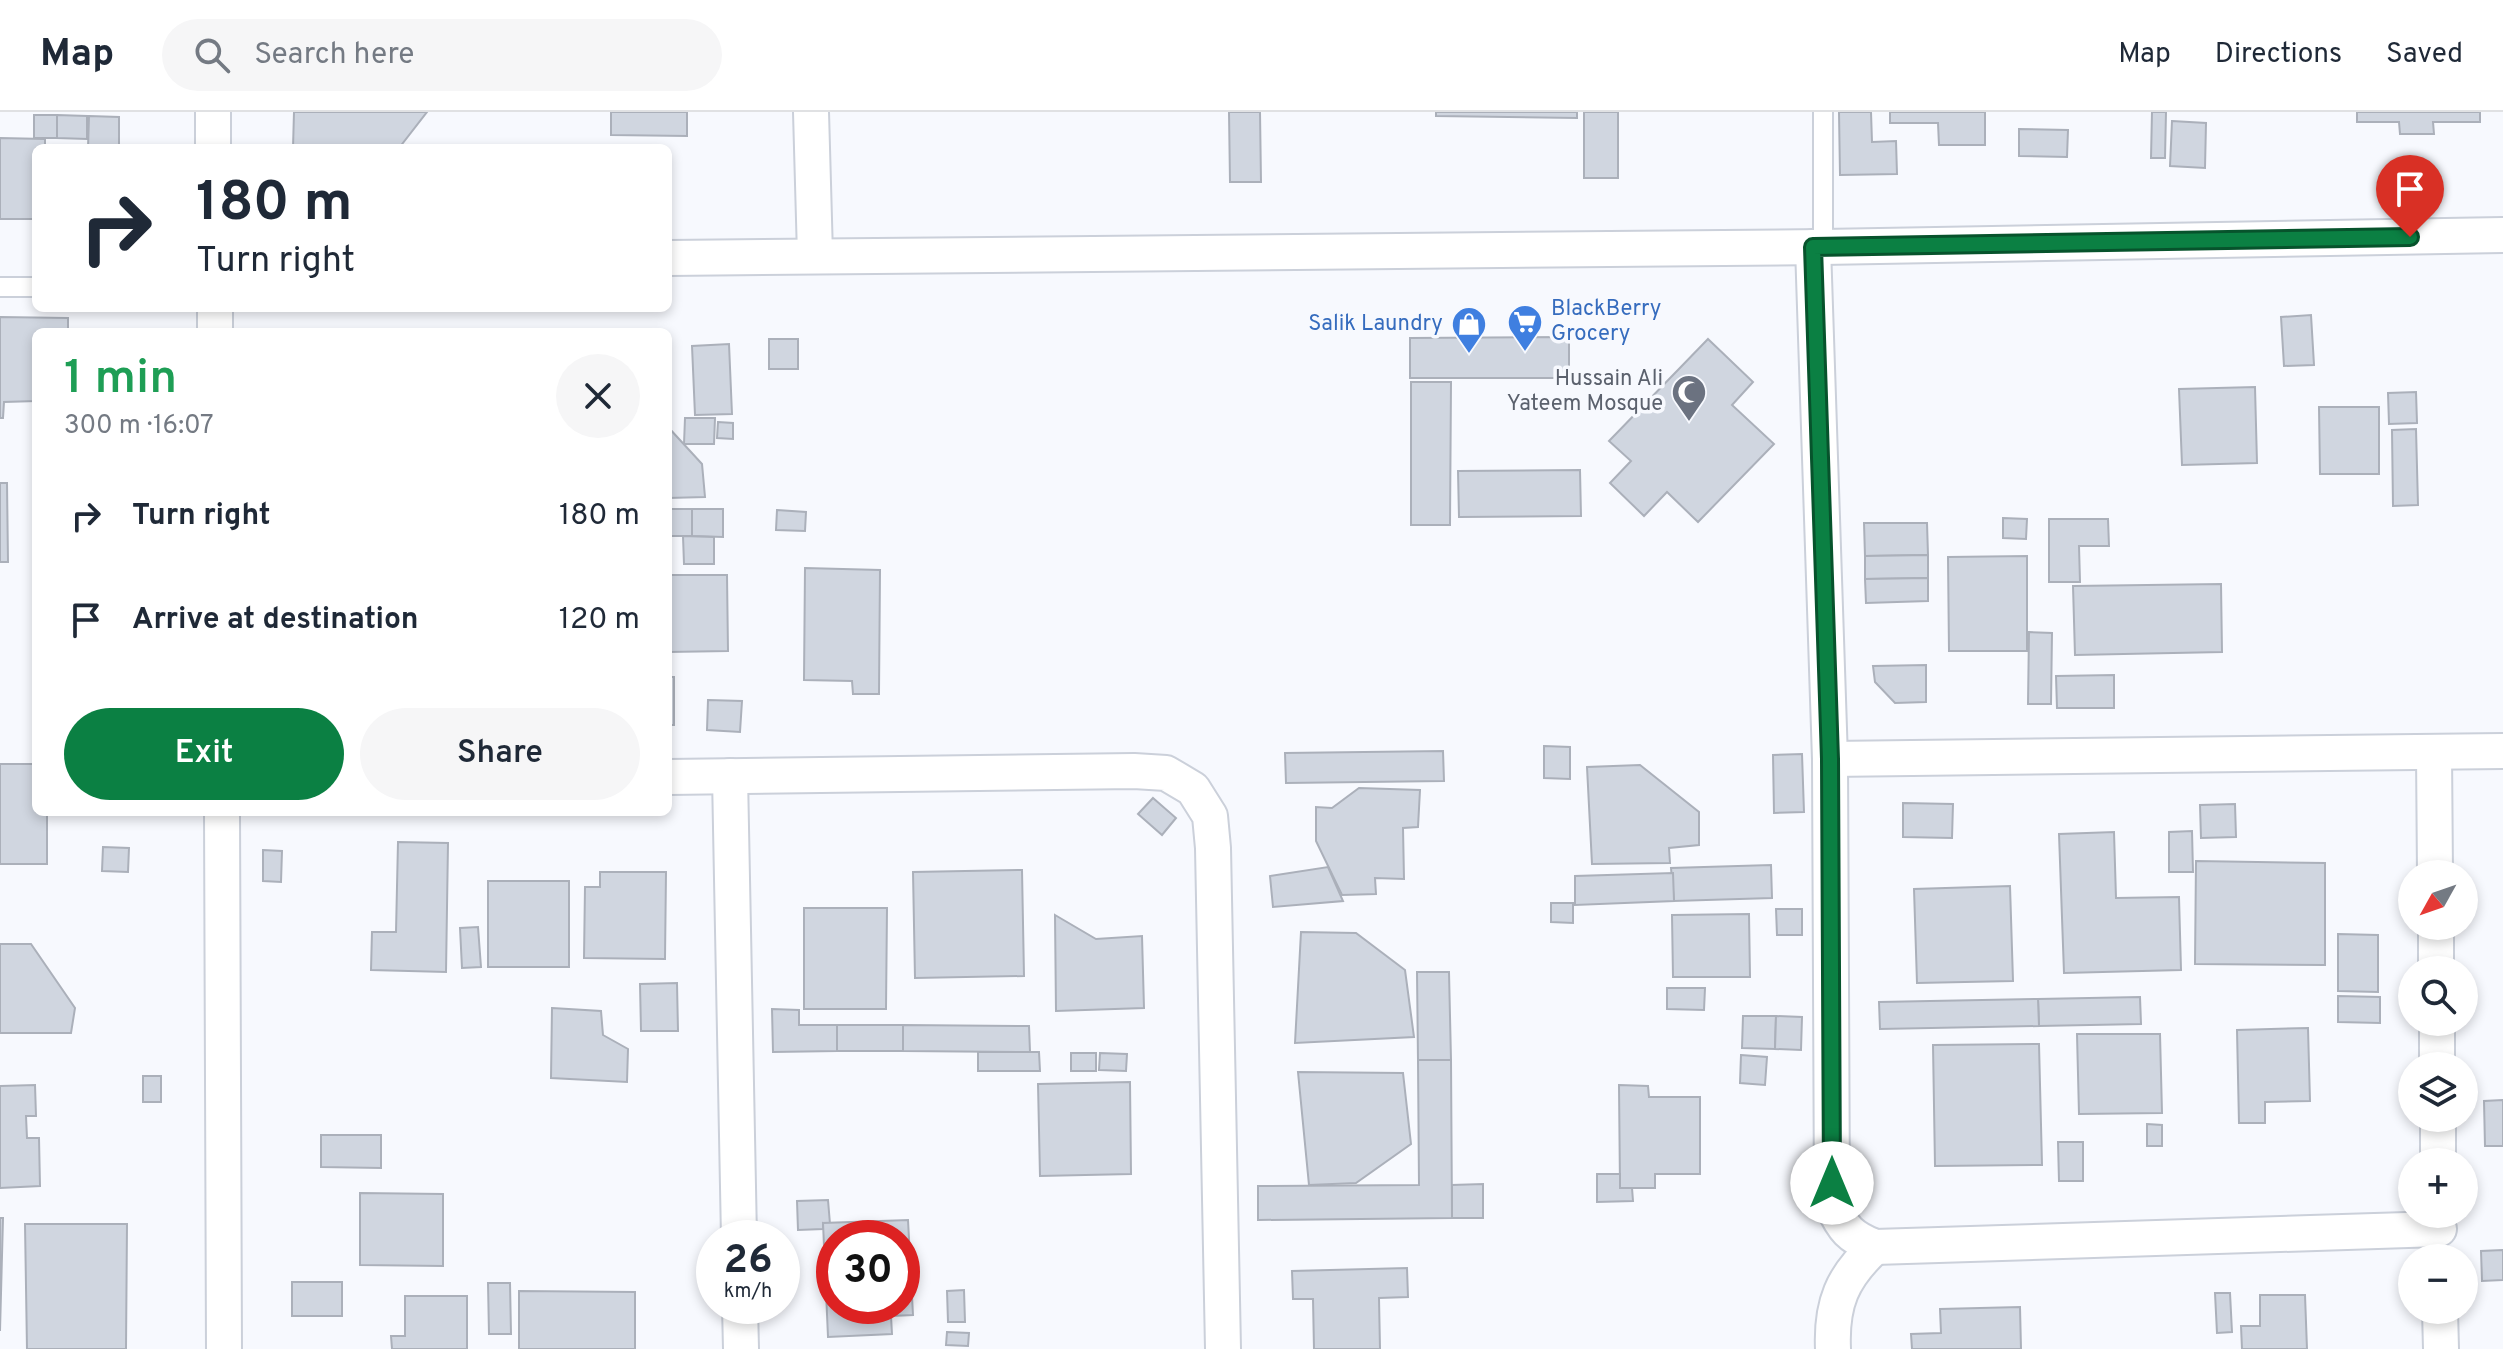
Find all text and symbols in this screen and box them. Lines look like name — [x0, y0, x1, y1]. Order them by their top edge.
search box — [162, 19, 722, 91]
text: Map — [40, 31, 114, 80]
icon: search — [190, 33, 234, 77]
text: Search here — [254, 37, 414, 74]
text: Map — [2118, 37, 2171, 73]
text: Directions — [2215, 37, 2342, 73]
text: Saved — [2386, 37, 2463, 73]
pin — [2376, 155, 2444, 237]
icon: arrive — [2388, 167, 2432, 211]
text: 180 m — [196, 170, 353, 240]
icon: right — [64, 176, 168, 280]
text: Turn right — [196, 239, 355, 285]
place label: BlackBerry Grocery — [1551, 296, 1661, 348]
supermarket icon: BlackBerry Grocery — [1506, 303, 1544, 353]
shop icon: Salik Laundry — [1450, 305, 1488, 355]
place label: Salik Laundry — [1308, 311, 1443, 338]
text: 1 min — [64, 350, 177, 410]
button: close — [556, 354, 640, 438]
place label: Hussain Ali Yateem Mosque — [1507, 366, 1663, 418]
mosque icon: Hussain Ali Yateem Mosque — [1670, 373, 1708, 423]
text: 300 m · 16:07 — [64, 410, 213, 443]
icon: right — [64, 494, 108, 538]
text: Turn right — [132, 498, 270, 535]
text: 180 m — [559, 498, 640, 535]
icon: arrive — [64, 598, 108, 642]
text: Arrive at destination — [132, 602, 418, 639]
text: 120 m — [559, 602, 640, 639]
button: Exit — [64, 708, 344, 800]
button: Share — [360, 708, 640, 800]
north arrow — [2398, 860, 2478, 940]
map controls — [2398, 860, 2478, 1324]
button: search — [2398, 956, 2478, 1036]
button: layers — [2398, 1052, 2478, 1132]
position arrow — [1790, 1141, 1874, 1225]
button: + — [2398, 1148, 2478, 1228]
speed limit sign: 30 — [816, 1220, 920, 1324]
text: 26 — [723, 1237, 773, 1287]
button: − — [2398, 1244, 2478, 1324]
text: km/h — [724, 1279, 772, 1305]

